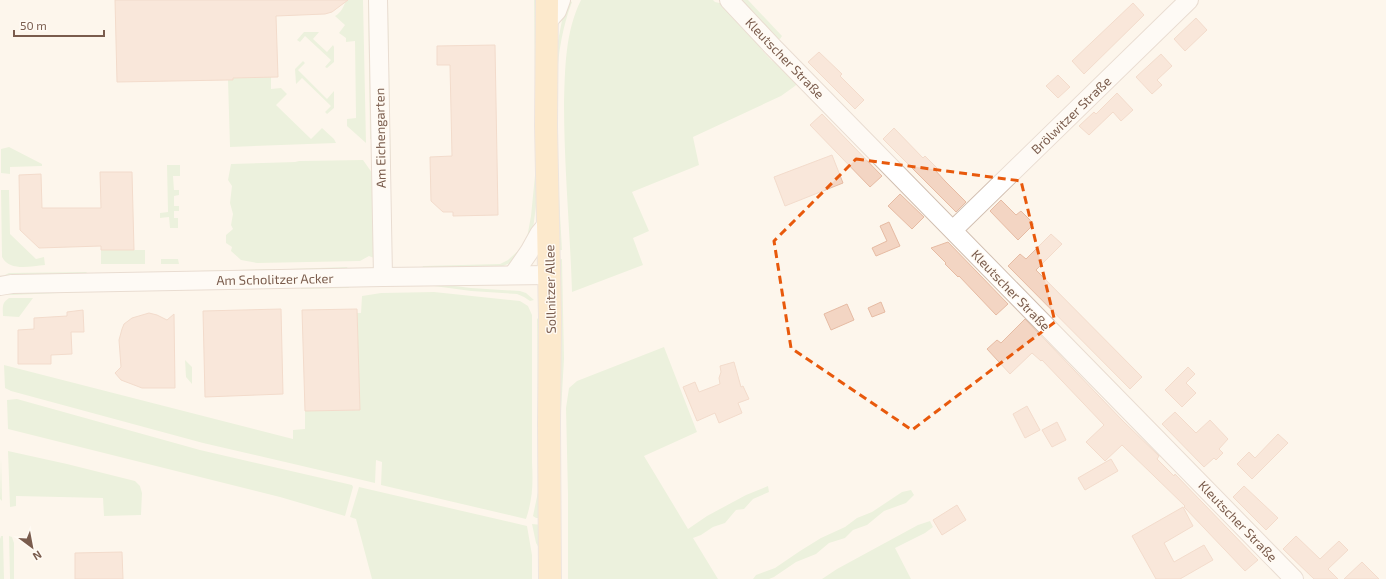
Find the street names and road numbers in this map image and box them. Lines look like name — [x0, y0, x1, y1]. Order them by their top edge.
street label: Kleutscher Straße — [742, 14, 828, 102]
street label: Brölwitzer Straße — [1028, 73, 1114, 157]
street label: Am Eichengarten — [371, 88, 389, 188]
street label: Sollnitzer Allee — [541, 244, 559, 334]
street label: Kleutscher Straße — [968, 246, 1054, 334]
street label: Am Scholitzer Acker — [216, 270, 334, 288]
street label: Kleutscher Straße — [1195, 477, 1281, 565]

